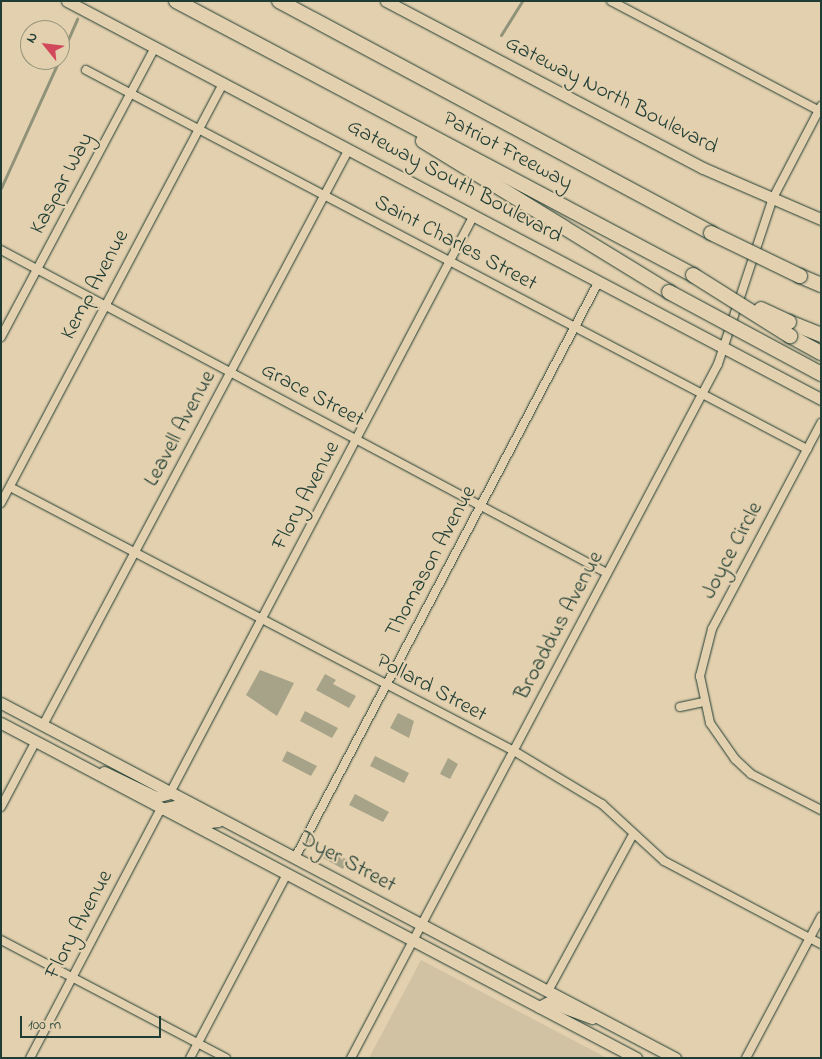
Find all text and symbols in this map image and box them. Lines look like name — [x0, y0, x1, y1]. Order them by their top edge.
north arrow — [20, 20, 70, 70]
text: N — [21, 29, 44, 47]
street label: Gateway North Boulevard — [500, 31, 722, 161]
street label: Patriot Freeway — [438, 107, 576, 197]
street label: Gateway South Boulevard — [342, 114, 566, 250]
street label: Kaspar Way — [25, 129, 101, 239]
street label: Saint Charles Street — [369, 190, 541, 298]
street label: Kemp Avenue — [56, 225, 136, 345]
street label: Grace Street — [256, 358, 368, 434]
street label: Leavell Avenue — [139, 366, 223, 492]
street label: Flory Avenue — [267, 437, 347, 555]
street label: Thomason Avenue — [381, 482, 483, 642]
street label: Joyce Circle — [696, 498, 770, 604]
street label: Broaddus Avenue — [510, 547, 610, 705]
street label: Pollard Street — [371, 649, 491, 729]
street label: Dyer Street — [294, 826, 400, 900]
street label: Flory Avenue — [40, 866, 120, 984]
scale bar — [22, 1006, 164, 1038]
text: 100 m — [28, 1014, 61, 1036]

